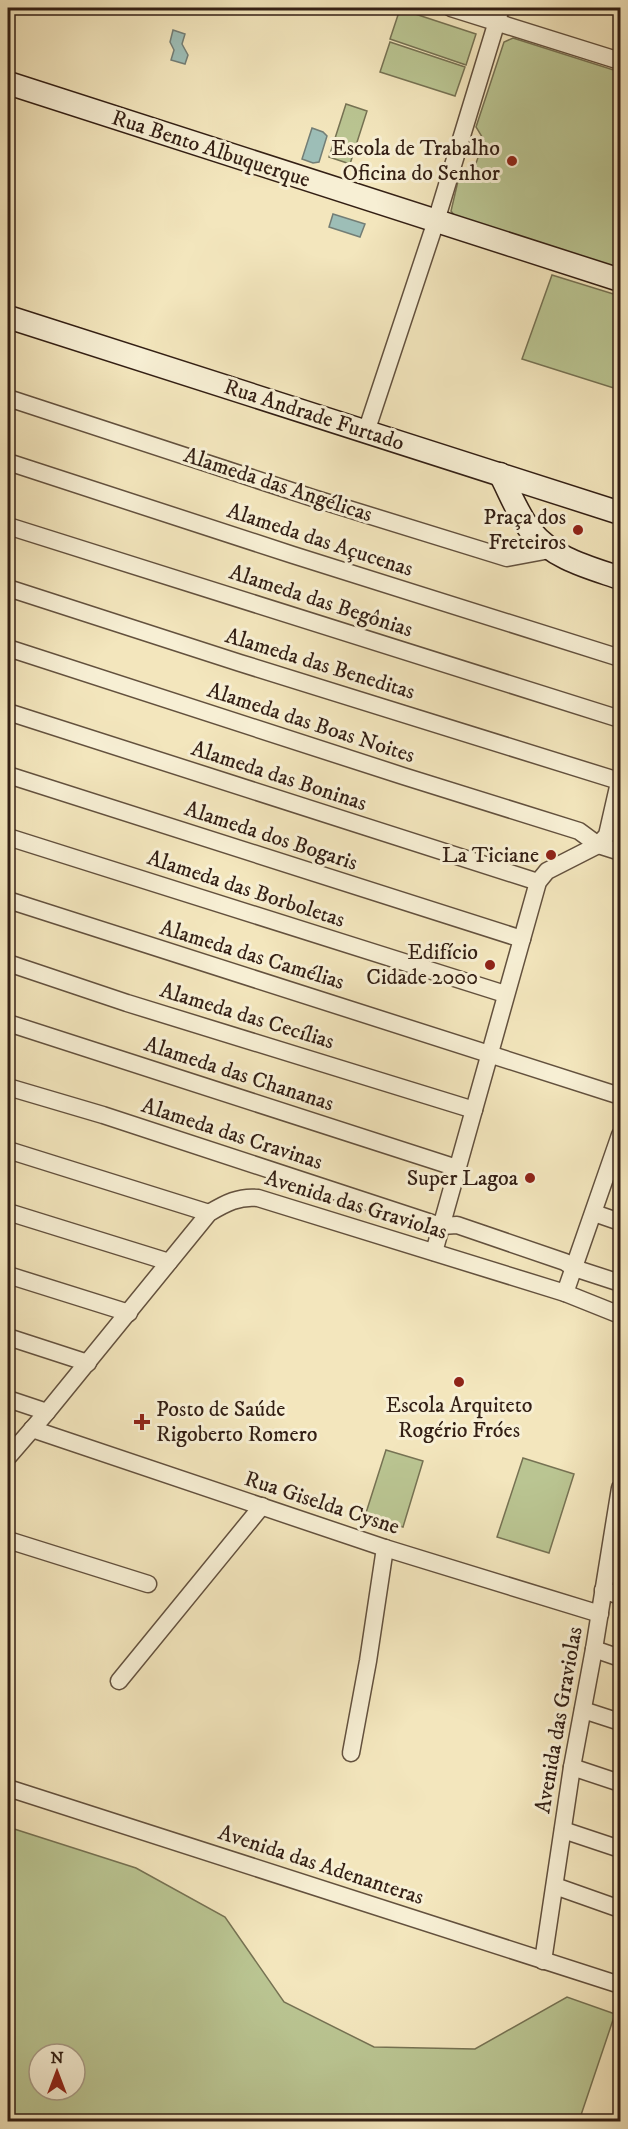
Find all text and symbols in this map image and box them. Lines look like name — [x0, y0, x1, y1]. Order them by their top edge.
street label: Rua Bento Albuquerque — [108, 104, 314, 194]
place label: Escola de Trabalho Oficina do Senhor — [331, 135, 501, 187]
marker: Escola de Trabalho Oficina do Senhor — [505, 154, 519, 168]
street label: Rua Andrade Furtado — [221, 373, 407, 457]
street label: Alameda das Angélicas — [180, 442, 376, 528]
street label: Alameda das Açucenas — [224, 497, 416, 583]
place label: Praça dos Freteiros — [483, 504, 566, 556]
marker: Praça dos Freteiros — [571, 523, 585, 537]
street label: Alameda das Begônias — [226, 559, 416, 643]
street label: Alameda das Beneditas — [222, 622, 418, 706]
street label: Alameda das Boas Noites — [204, 677, 418, 769]
street label: Alameda das Boninas — [188, 735, 370, 817]
street label: Alameda dos Bogaris — [181, 795, 361, 877]
place label: La Ticiane — [442, 842, 539, 869]
street label: Alameda das Borboletas — [144, 844, 348, 934]
marker: La Ticiane — [544, 848, 558, 862]
street label: Alameda das Camélias — [157, 914, 347, 996]
place label: Edifício Cidade 2000 — [366, 939, 478, 991]
marker: Edifício Cidade 2000 — [483, 958, 497, 972]
street label: Alameda das Cecílias — [157, 977, 337, 1055]
street label: Alameda das Chananas — [141, 1031, 337, 1117]
street label: Alameda das Cravinas — [138, 1092, 326, 1176]
street label: Avenida das Graviolas — [262, 1164, 450, 1246]
place label: Super Lagoa — [407, 1165, 519, 1192]
marker: Super Lagoa — [523, 1171, 537, 1185]
marker: Escola Arquiteto Rogério Fróes — [452, 1375, 466, 1389]
place label: Escola Arquiteto Rogério Fróes — [386, 1392, 532, 1444]
place label: Posto de Saúde Rigoberto Romero — [156, 1396, 317, 1448]
marker: Posto de Saúde Rigoberto Romero — [133, 1413, 151, 1431]
street label: Rua Giselda Cysne — [241, 1465, 403, 1541]
street label: Avenida das Graviolas — [529, 1625, 589, 1815]
street label: Avenida das Adenanteras — [215, 1819, 427, 1911]
north arrow — [27, 2042, 87, 2102]
text: N — [50, 2048, 64, 2068]

